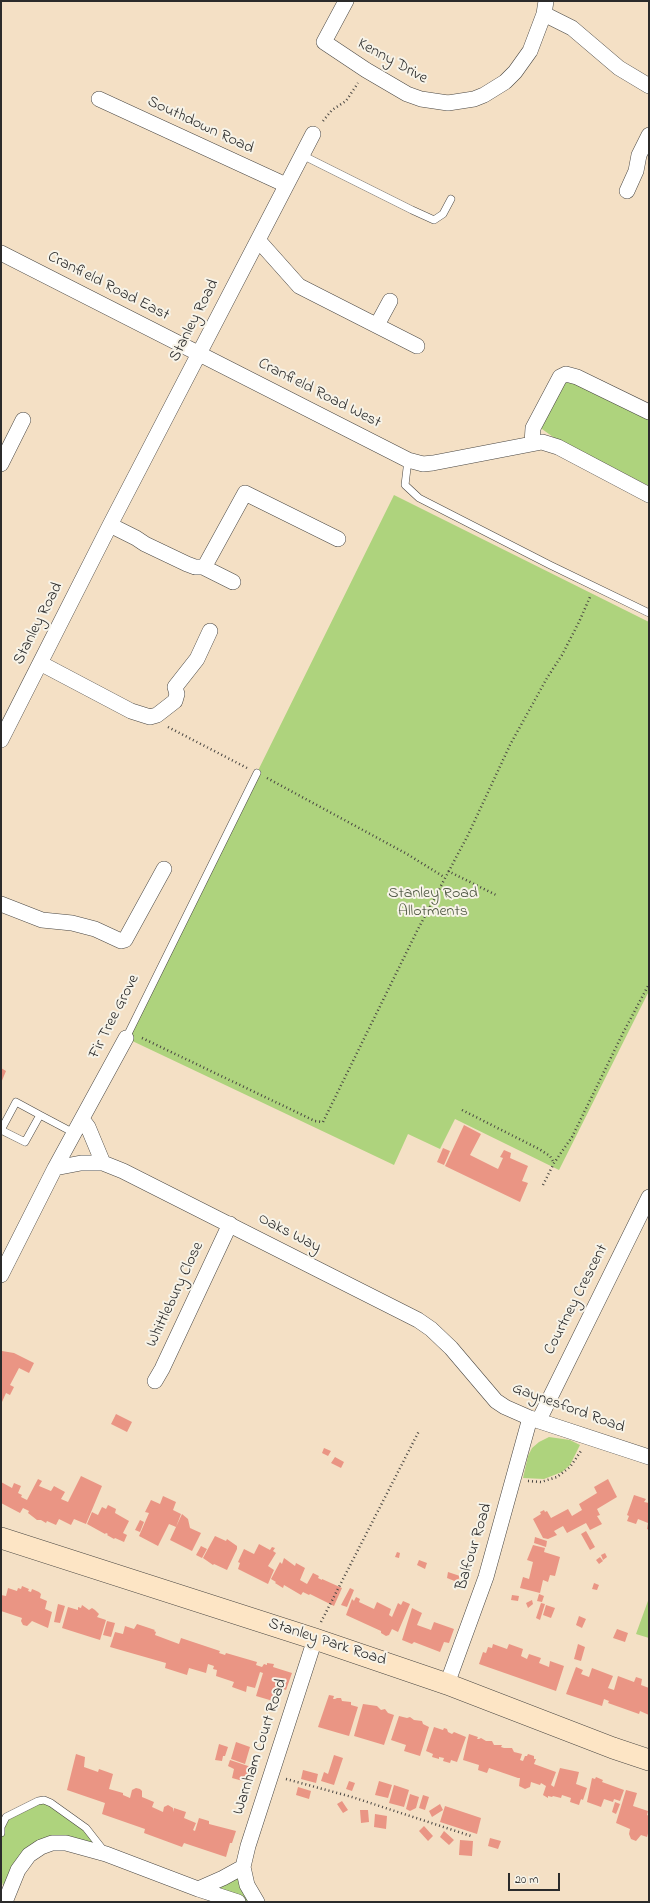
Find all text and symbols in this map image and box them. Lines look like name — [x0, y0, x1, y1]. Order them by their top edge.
street label: Kenny Drive — [354, 35, 430, 89]
street label: Southdown Road — [144, 93, 256, 159]
street label: Cranfield Road East — [44, 248, 172, 326]
street label: Stanley Road — [166, 277, 224, 365]
street label: Cranfield Road West — [254, 355, 384, 433]
street label: Stanley Road — [10, 580, 68, 668]
park label: Stanley Road Allotments — [388, 884, 478, 922]
street label: Fir Tree Grove — [86, 972, 144, 1062]
street label: Oaks Way — [254, 1210, 324, 1258]
street label: Whittlebury Close — [143, 1239, 209, 1351]
street label: Courtney Crescent — [541, 1242, 613, 1358]
street label: Gaynesford Road — [509, 1380, 627, 1438]
street label: Balfour Road — [453, 1501, 497, 1593]
street label: Stanley Park Road — [266, 1615, 388, 1671]
street label: Warnham Court Road — [230, 1677, 292, 1817]
scale bar — [510, 1865, 562, 1891]
text: 20 m — [515, 1871, 538, 1889]

